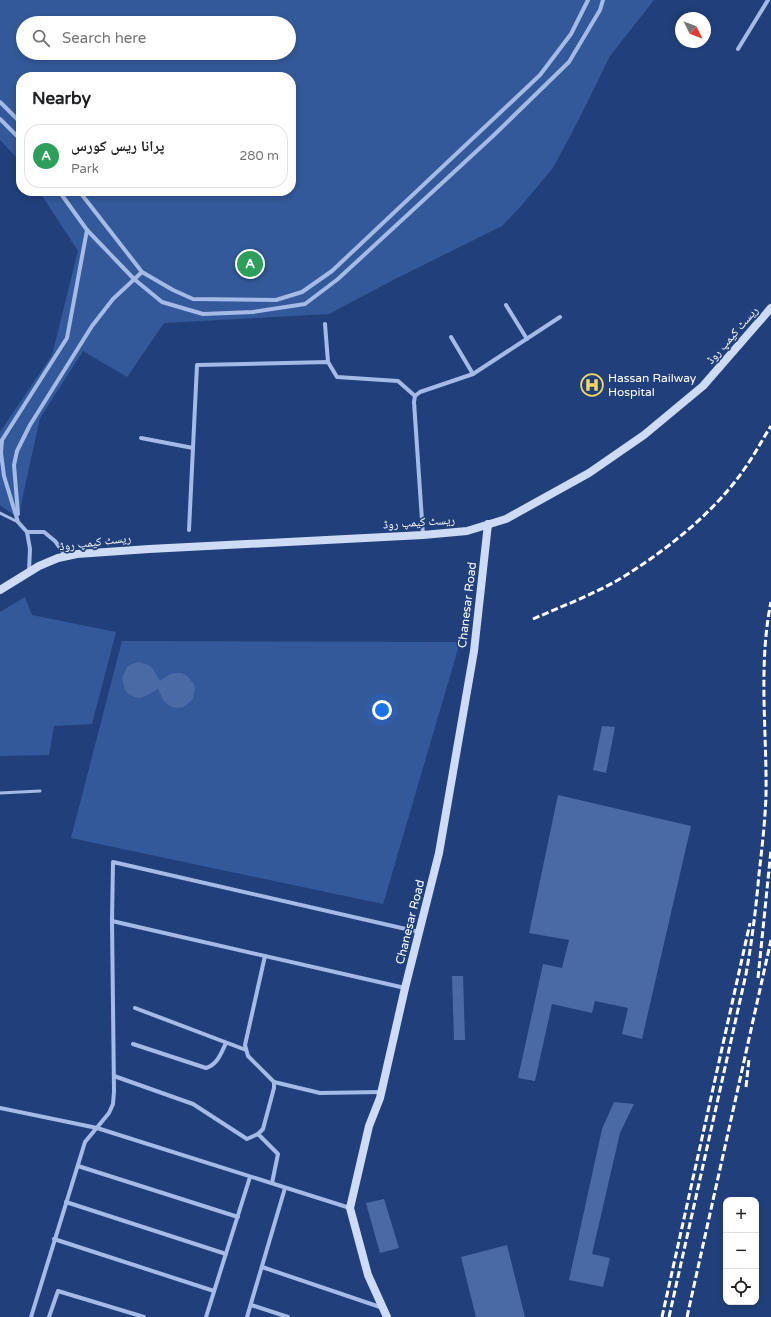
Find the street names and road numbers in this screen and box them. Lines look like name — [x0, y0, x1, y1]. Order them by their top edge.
street label: ریسٹ کیمپ روڈ — [703, 303, 761, 367]
street label: ریسٹ کیمپ روڈ — [383, 512, 456, 532]
street label: ریسٹ کیمپ روڈ — [58, 531, 132, 554]
street label: Chanesar Road — [455, 561, 479, 649]
street label: Chanesar Road — [393, 878, 427, 966]

